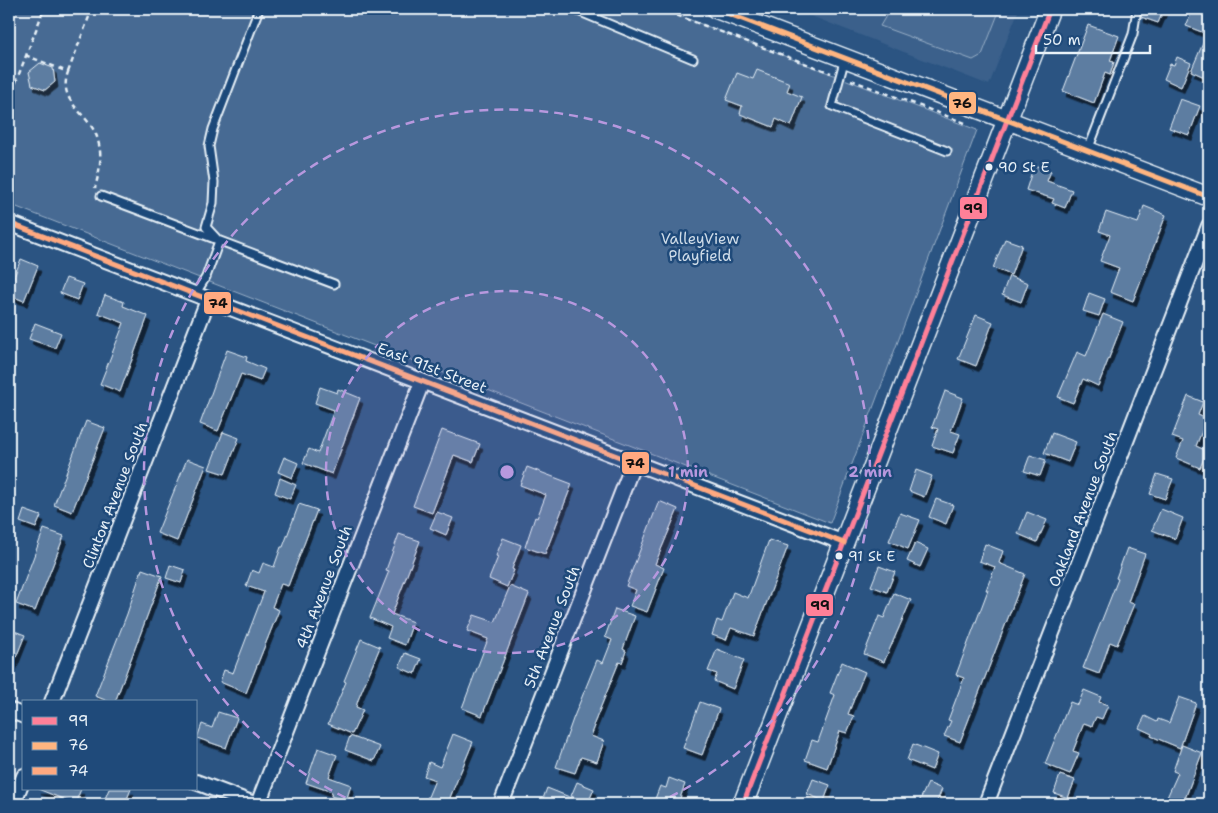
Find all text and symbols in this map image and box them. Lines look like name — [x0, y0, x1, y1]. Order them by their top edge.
scale bar — [1036, 22, 1149, 54]
text: 50 m — [1043, 30, 1081, 50]
line badge: 76 — [948, 91, 977, 115]
text: 76 — [952, 94, 972, 112]
place label: 90 St E — [998, 158, 1050, 176]
marker: 90 St E — [984, 162, 994, 172]
line badge: 99 — [959, 196, 988, 220]
text: 99 — [963, 199, 983, 217]
park label: ValleyView Playfield — [661, 229, 739, 266]
line badge: 74 — [203, 291, 232, 315]
text: 74 — [208, 294, 228, 312]
street label: East 91st Street — [374, 338, 490, 398]
street label: Clinton Avenue South — [78, 419, 152, 571]
street label: Oakland Avenue South — [1044, 428, 1122, 590]
line badge: 74 — [621, 451, 650, 475]
text: 74 — [625, 454, 645, 472]
text: 1 min — [668, 462, 708, 482]
text: 2 min — [848, 462, 892, 482]
centre of rings — [498, 463, 516, 481]
street label: 4th Avenue South — [291, 522, 357, 652]
place label: 91 St E — [848, 547, 896, 565]
marker: 91 St E — [834, 551, 844, 561]
street label: 5th Avenue South — [519, 563, 585, 691]
line badge: 99 — [805, 593, 834, 617]
text: 99 — [810, 596, 830, 614]
legend — [22, 700, 198, 790]
text: 99 — [68, 711, 88, 731]
text: 76 — [68, 735, 88, 755]
text: 74 — [68, 761, 88, 781]

